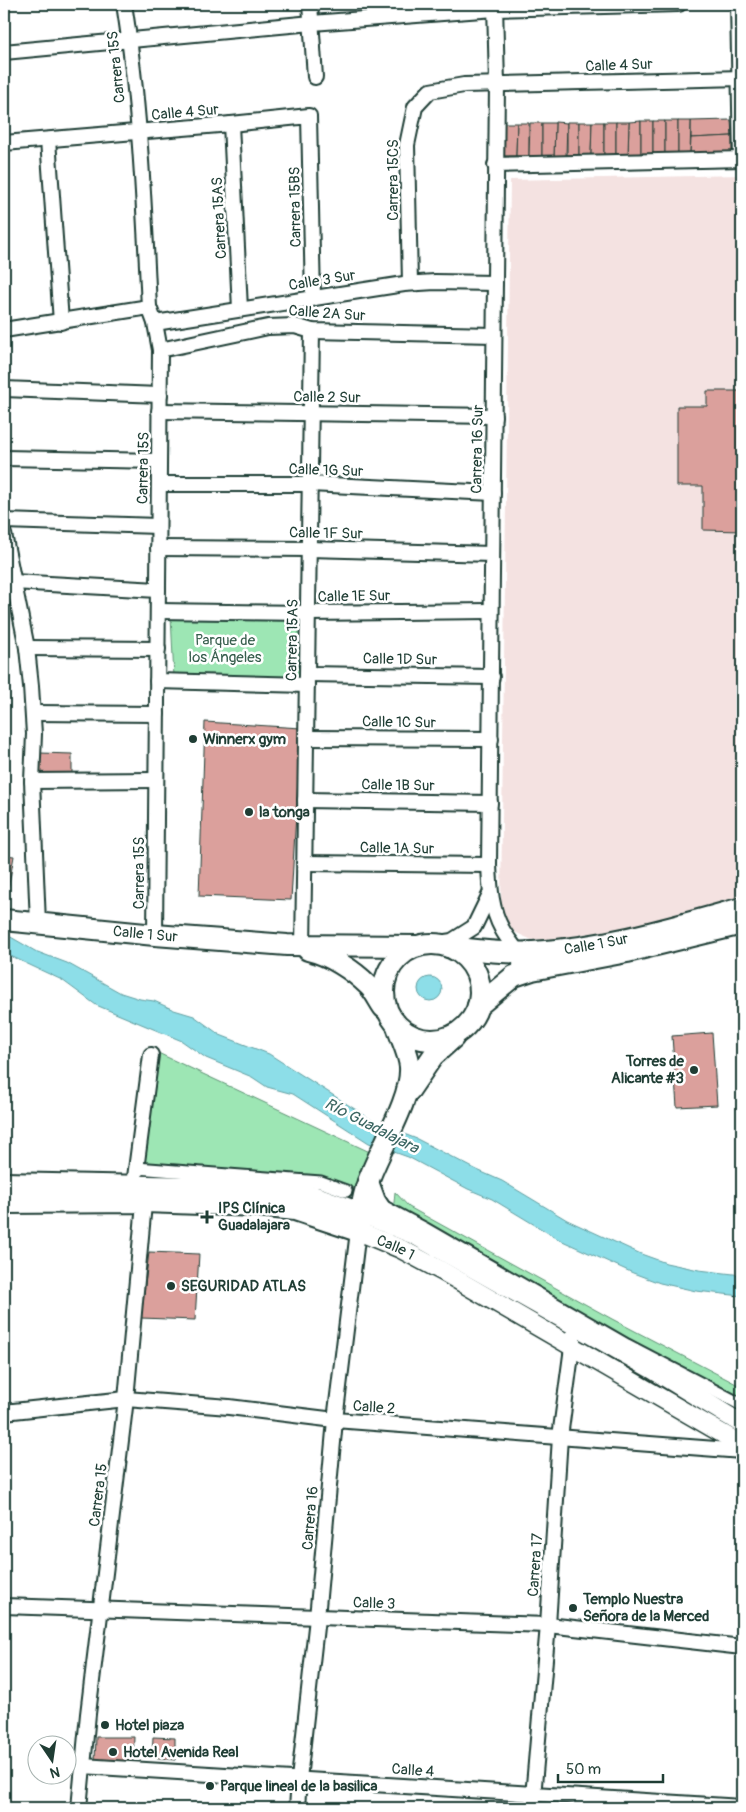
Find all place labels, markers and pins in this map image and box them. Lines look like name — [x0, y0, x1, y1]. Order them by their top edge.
place label: Winnerx gym — [203, 730, 286, 749]
marker: Winnerx gym — [187, 733, 199, 745]
place label: la tonga — [259, 803, 310, 822]
marker: la tonga — [243, 806, 255, 818]
place label: Torres de Alicante #3 — [611, 1052, 685, 1088]
marker: Torres de Alicante #3 — [688, 1064, 700, 1076]
place label: IPS Clínica Guadalajara — [218, 1199, 290, 1235]
marker: IPS Clínica Guadalajara — [200, 1210, 214, 1224]
place label: SEGURIDAD ATLAS — [181, 1277, 306, 1296]
marker: SEGURIDAD ATLAS — [165, 1280, 177, 1292]
place label: Templo Nuestra Señora de la Merced — [582, 1590, 709, 1626]
marker: Templo Nuestra Señora de la Merced — [567, 1602, 579, 1614]
place label: Hotel piaza — [115, 1716, 184, 1735]
marker: Hotel piaza — [99, 1719, 111, 1731]
place label: Hotel Avenida Real — [123, 1743, 239, 1762]
marker: Hotel Avenida Real — [107, 1746, 119, 1758]
place label: Parque lineal de la basilica — [220, 1777, 378, 1796]
marker: Parque lineal de la basilica — [204, 1780, 216, 1792]

